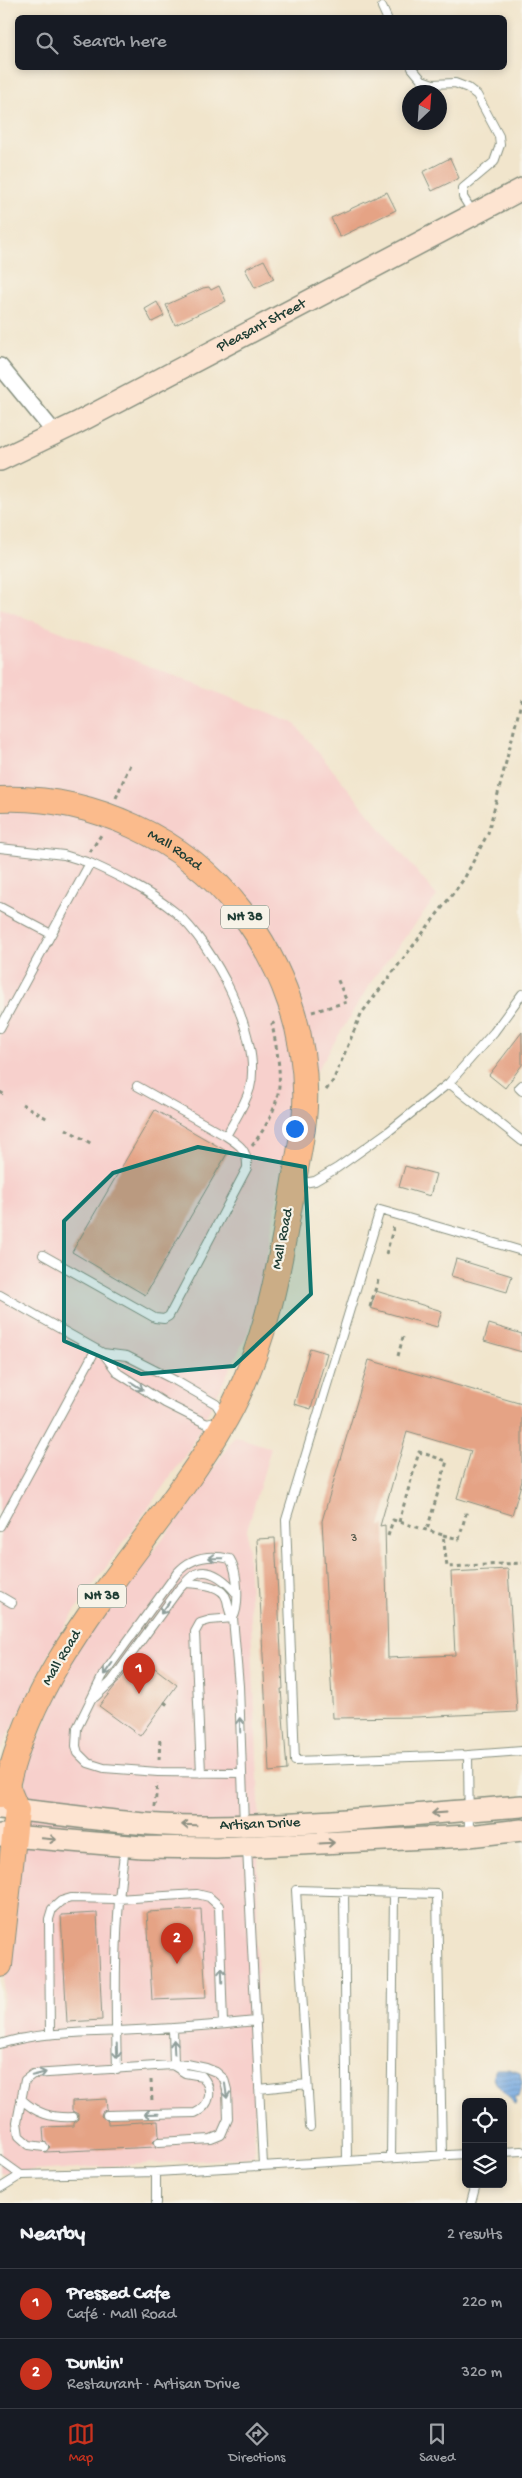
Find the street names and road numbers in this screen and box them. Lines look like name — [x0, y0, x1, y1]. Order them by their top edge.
street label: Pleasant Street — [213, 294, 311, 357]
street label: Mall Road — [144, 826, 206, 876]
road number: NH 38 — [221, 906, 269, 929]
street label: Mall Road — [268, 1206, 298, 1271]
road number: NH 38 — [78, 1584, 126, 1608]
street label: Mall Road — [38, 1626, 86, 1689]
street label: Artisan Drive — [219, 1814, 301, 1835]

